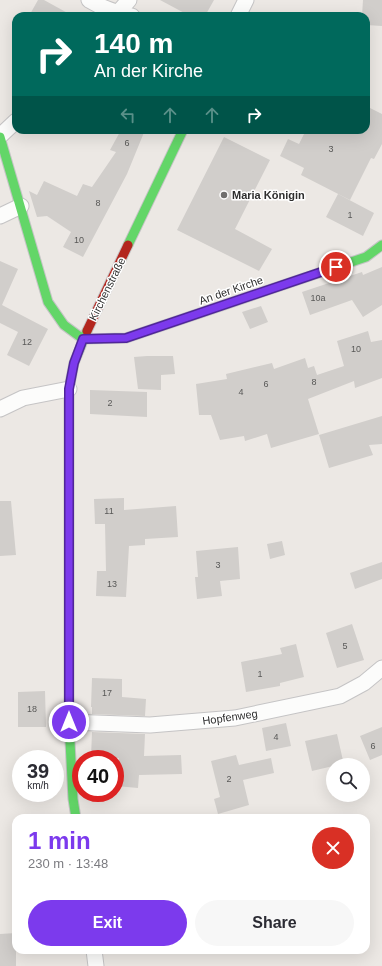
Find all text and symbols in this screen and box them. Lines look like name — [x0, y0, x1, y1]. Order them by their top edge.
icon: right — [28, 28, 80, 80]
text: 140 m — [94, 28, 173, 59]
text: An der Kirche — [94, 61, 203, 81]
icon: left — [117, 104, 139, 126]
icon: ahead — [159, 104, 181, 126]
icon: ahead — [201, 104, 223, 126]
icon: right — [243, 104, 265, 126]
house number: 6 — [124, 138, 130, 148]
house number: 3 — [328, 144, 334, 154]
place label: Maria Königin — [232, 189, 305, 201]
marker: Maria Königin — [219, 190, 229, 200]
house number: 8 — [95, 198, 101, 208]
house number: 1 — [347, 210, 353, 220]
house number: 10 — [74, 235, 84, 245]
pin — [319, 250, 353, 284]
street label: Kirchenstraße — [87, 256, 127, 322]
icon: arrive — [325, 256, 347, 278]
street label: An der Kirche — [198, 273, 264, 307]
house number: 10a — [310, 293, 326, 303]
house number: 12 — [22, 337, 32, 347]
house number: 10 — [351, 344, 361, 354]
house number: 8 — [311, 377, 317, 387]
house number: 6 — [263, 379, 269, 389]
house number: 4 — [238, 387, 244, 397]
house number: 2 — [107, 398, 113, 408]
house number: 11 — [104, 506, 114, 516]
house number: 3 — [215, 560, 221, 570]
house number: 13 — [107, 579, 117, 589]
house number: 5 — [342, 641, 348, 651]
house number: 1 — [257, 669, 263, 679]
house number: 17 — [102, 688, 112, 698]
position arrow — [48, 701, 90, 743]
house number: 18 — [27, 704, 37, 714]
street label: Hopfenweg — [202, 707, 258, 727]
house number: 4 — [273, 732, 279, 742]
house number: 6 — [370, 741, 376, 751]
speed limit sign: 40 — [72, 750, 124, 802]
map controls — [326, 758, 370, 802]
button: search — [326, 758, 370, 802]
text: 39 — [27, 760, 49, 782]
house number: 2 — [226, 774, 232, 784]
text: km/h — [27, 780, 49, 791]
text: 1 min — [28, 827, 91, 854]
button: close — [312, 827, 354, 869]
text: 230 m · 13:48 — [28, 856, 108, 871]
button: Exit — [28, 900, 187, 946]
button: Share — [195, 900, 354, 946]

